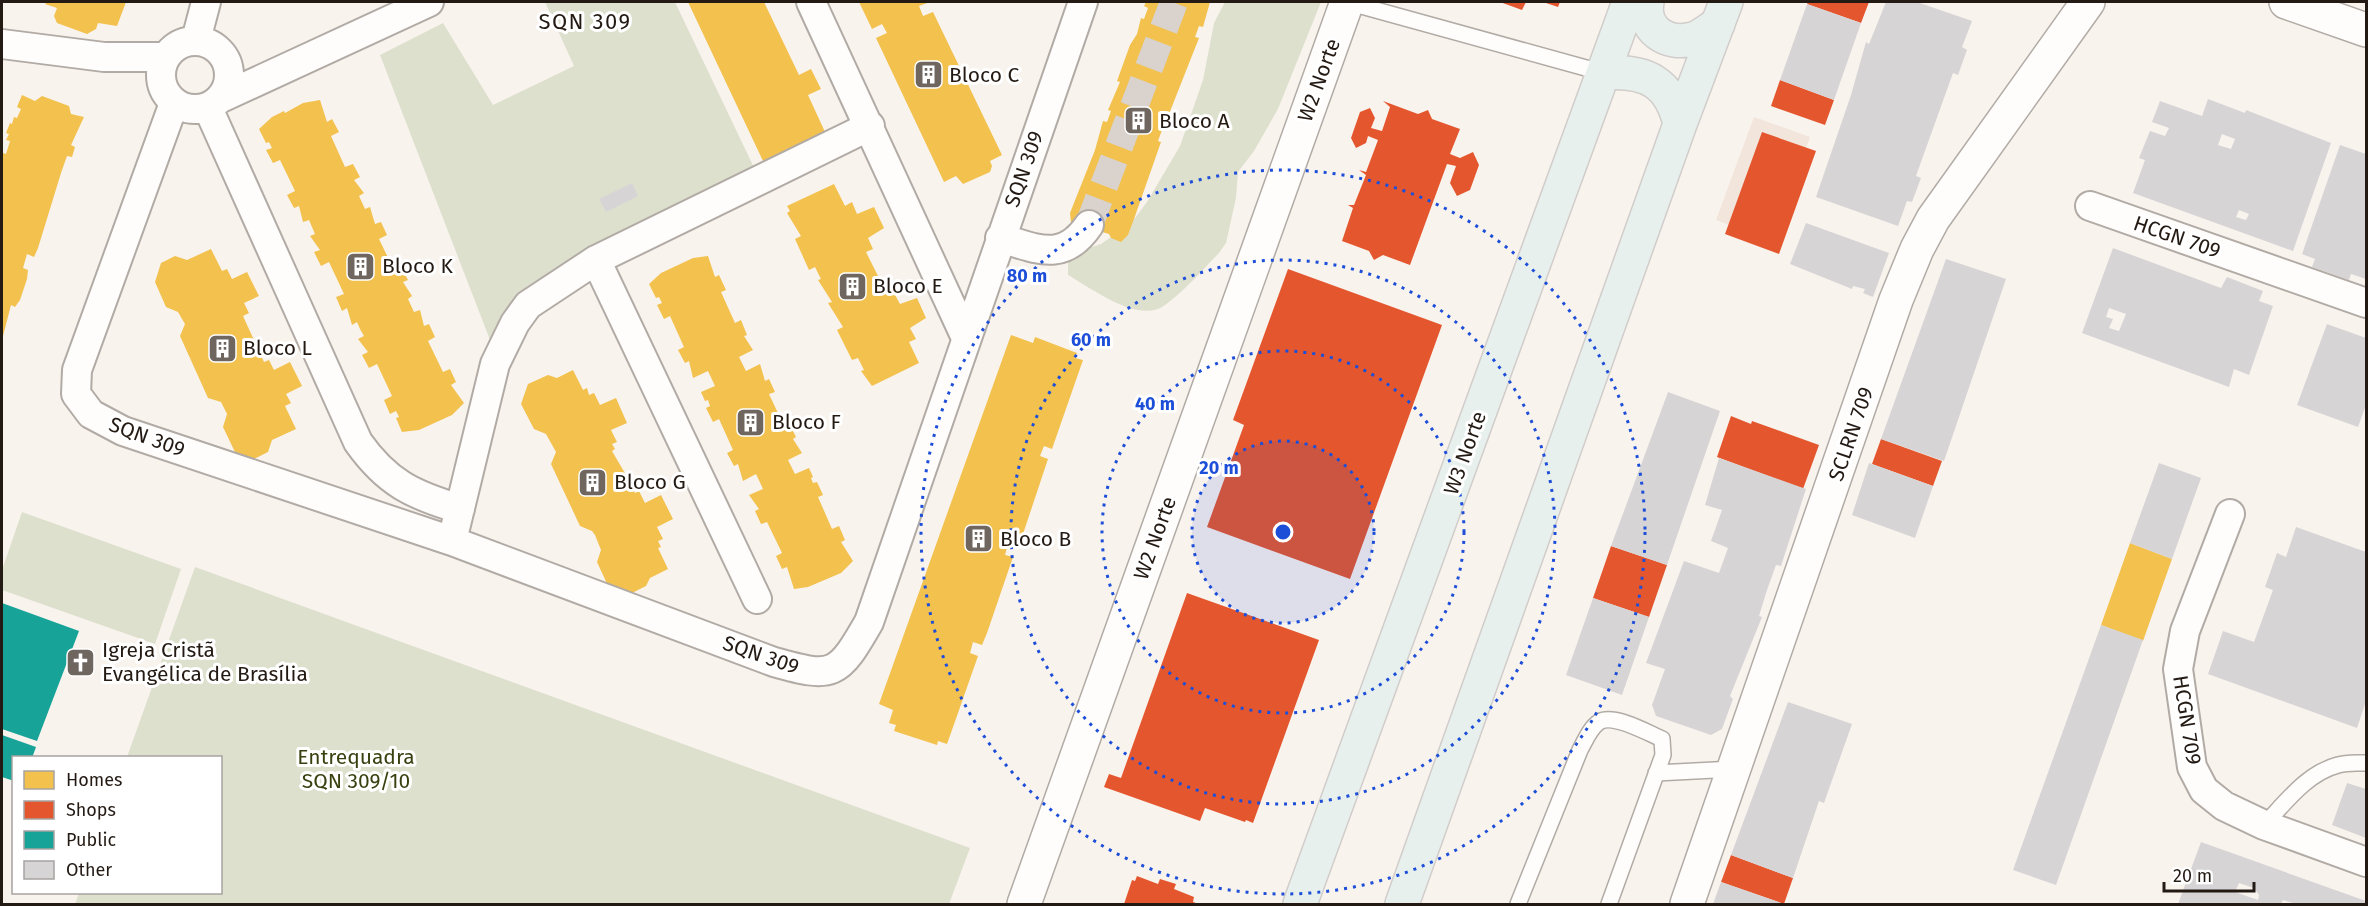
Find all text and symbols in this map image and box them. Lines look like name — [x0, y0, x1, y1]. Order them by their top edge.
district label: SQN 309 — [538, 8, 632, 35]
street label: W2 Norte — [1292, 35, 1346, 125]
building icon: Bloco C — [912, 59, 944, 91]
place label: Bloco C — [949, 62, 1020, 88]
building icon: Bloco A — [1122, 105, 1154, 137]
place label: Bloco A — [1159, 108, 1230, 134]
street label: SQN 309 — [999, 127, 1049, 211]
street label: HCGN 709 — [2130, 210, 2224, 264]
building icon: Bloco K — [345, 250, 377, 282]
place label: Bloco K — [382, 253, 454, 279]
text: 80 m — [1007, 265, 1047, 287]
building icon: Bloco E — [836, 270, 868, 302]
place label: Bloco E — [873, 273, 943, 299]
text: 60 m — [1071, 329, 1111, 351]
building icon: Bloco L — [206, 332, 238, 364]
place label: Bloco L — [243, 335, 313, 361]
street label: SCLRN 709 — [1823, 383, 1879, 485]
text: 40 m — [1135, 393, 1175, 415]
building icon: Bloco F — [735, 406, 767, 438]
street label: W3 Norte — [1438, 408, 1492, 498]
place label: Bloco F — [772, 409, 841, 435]
street label: SQN 309 — [105, 411, 189, 463]
text: 20 m — [1199, 457, 1239, 479]
building icon: Bloco G — [577, 466, 609, 498]
place label: Bloco G — [614, 469, 686, 495]
street label: W2 Norte — [1128, 493, 1182, 583]
centre of rings — [1273, 522, 1293, 542]
building icon: Bloco B — [963, 523, 995, 555]
place label: Bloco B — [1000, 526, 1071, 552]
street label: SQN 309 — [719, 630, 803, 680]
place label: Igreja Cristã Evangélica de Brasília — [102, 637, 308, 687]
church icon: Igreja Cristã Evangélica de Brasília — [65, 646, 97, 678]
street label: HCGN 709 — [2167, 673, 2207, 767]
park label: Entrequadra SQN 309/10 — [297, 744, 415, 794]
legend — [12, 756, 222, 894]
text: Homes — [66, 769, 122, 791]
text: Shops — [66, 799, 116, 821]
text: Public — [66, 829, 116, 851]
scale bar — [2164, 855, 2254, 893]
text: Other — [66, 859, 112, 881]
text: 20 m — [2173, 865, 2212, 887]

